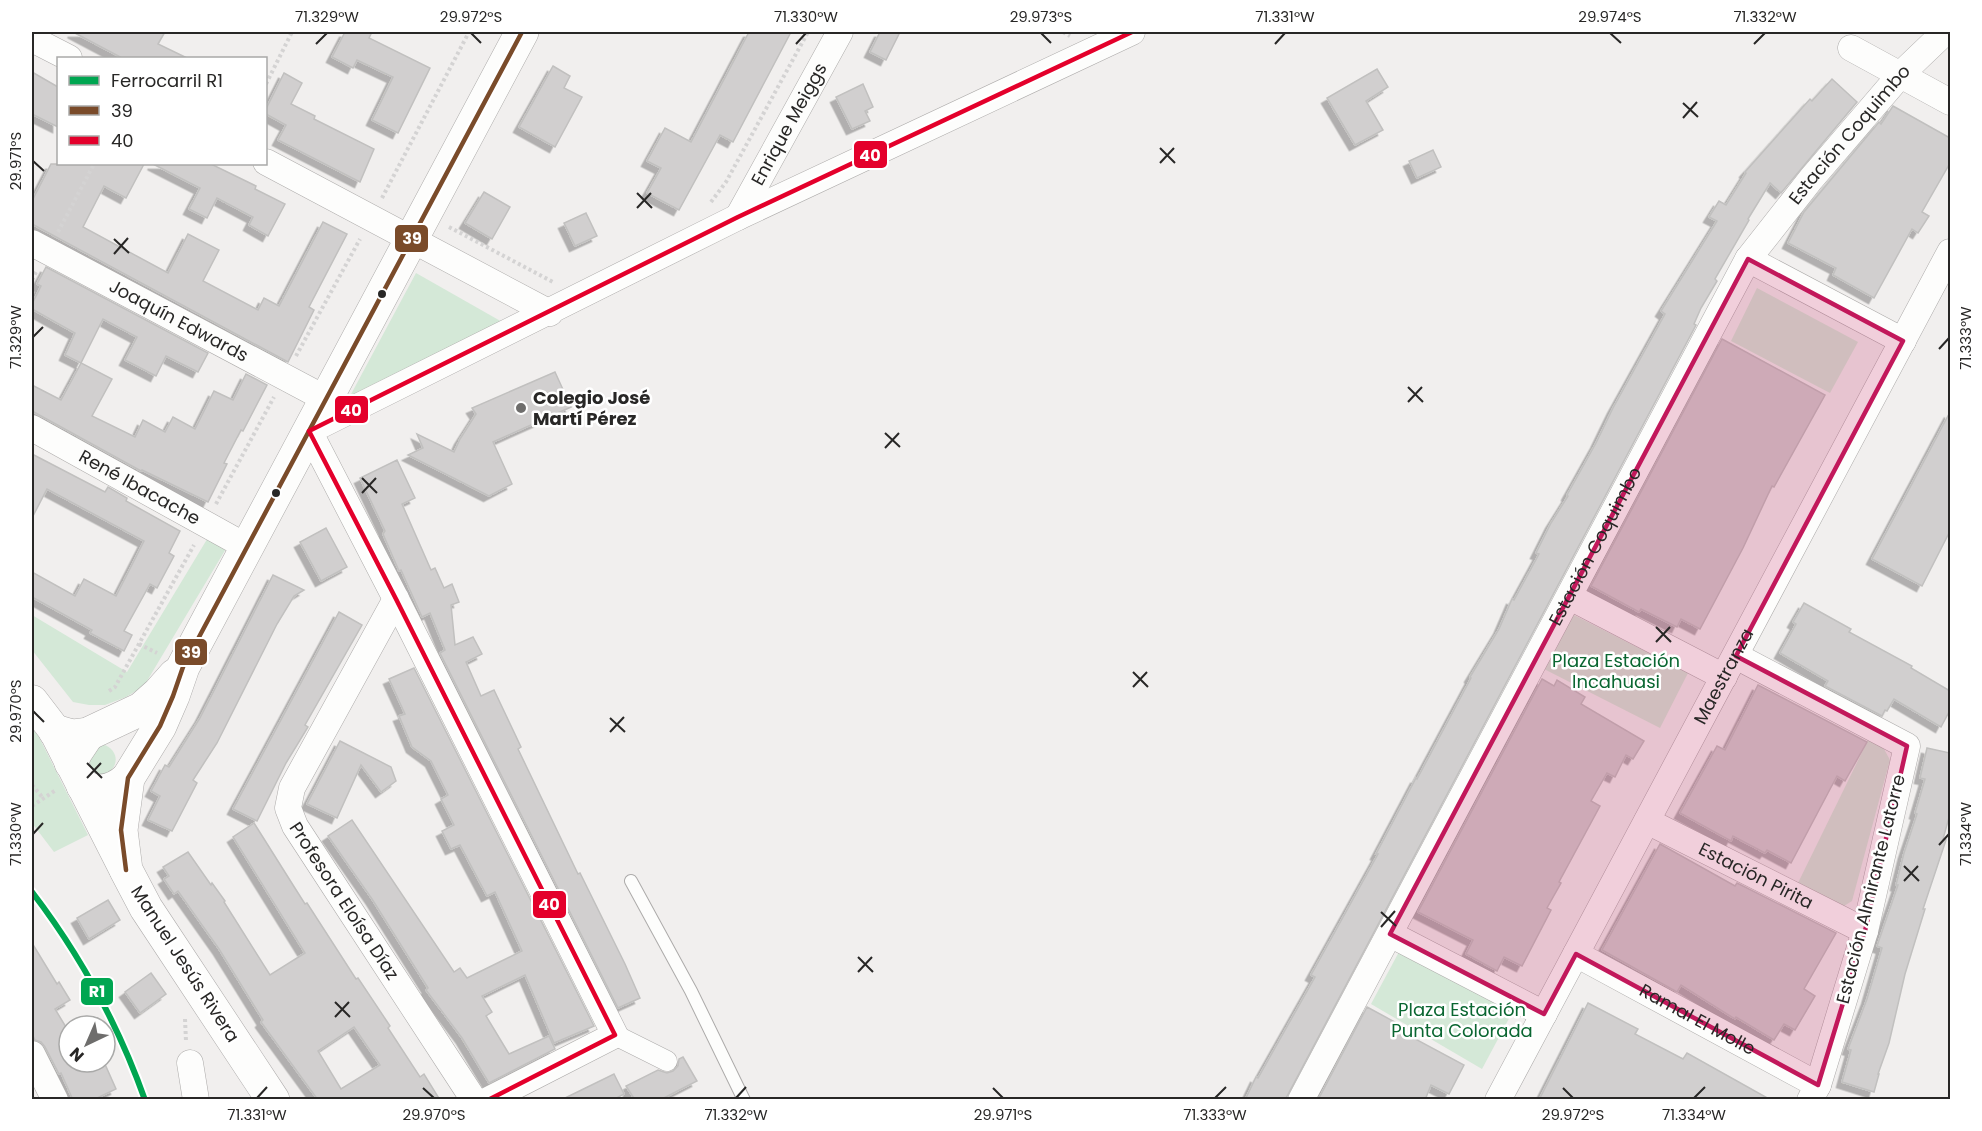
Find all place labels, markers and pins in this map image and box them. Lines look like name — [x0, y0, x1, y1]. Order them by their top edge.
unlabelled marker — [376, 288, 388, 300]
place label: Colegio José Martí Pérez — [533, 385, 650, 431]
marker: Colegio José Martí Pérez — [514, 401, 528, 415]
unlabelled marker — [270, 487, 282, 499]

